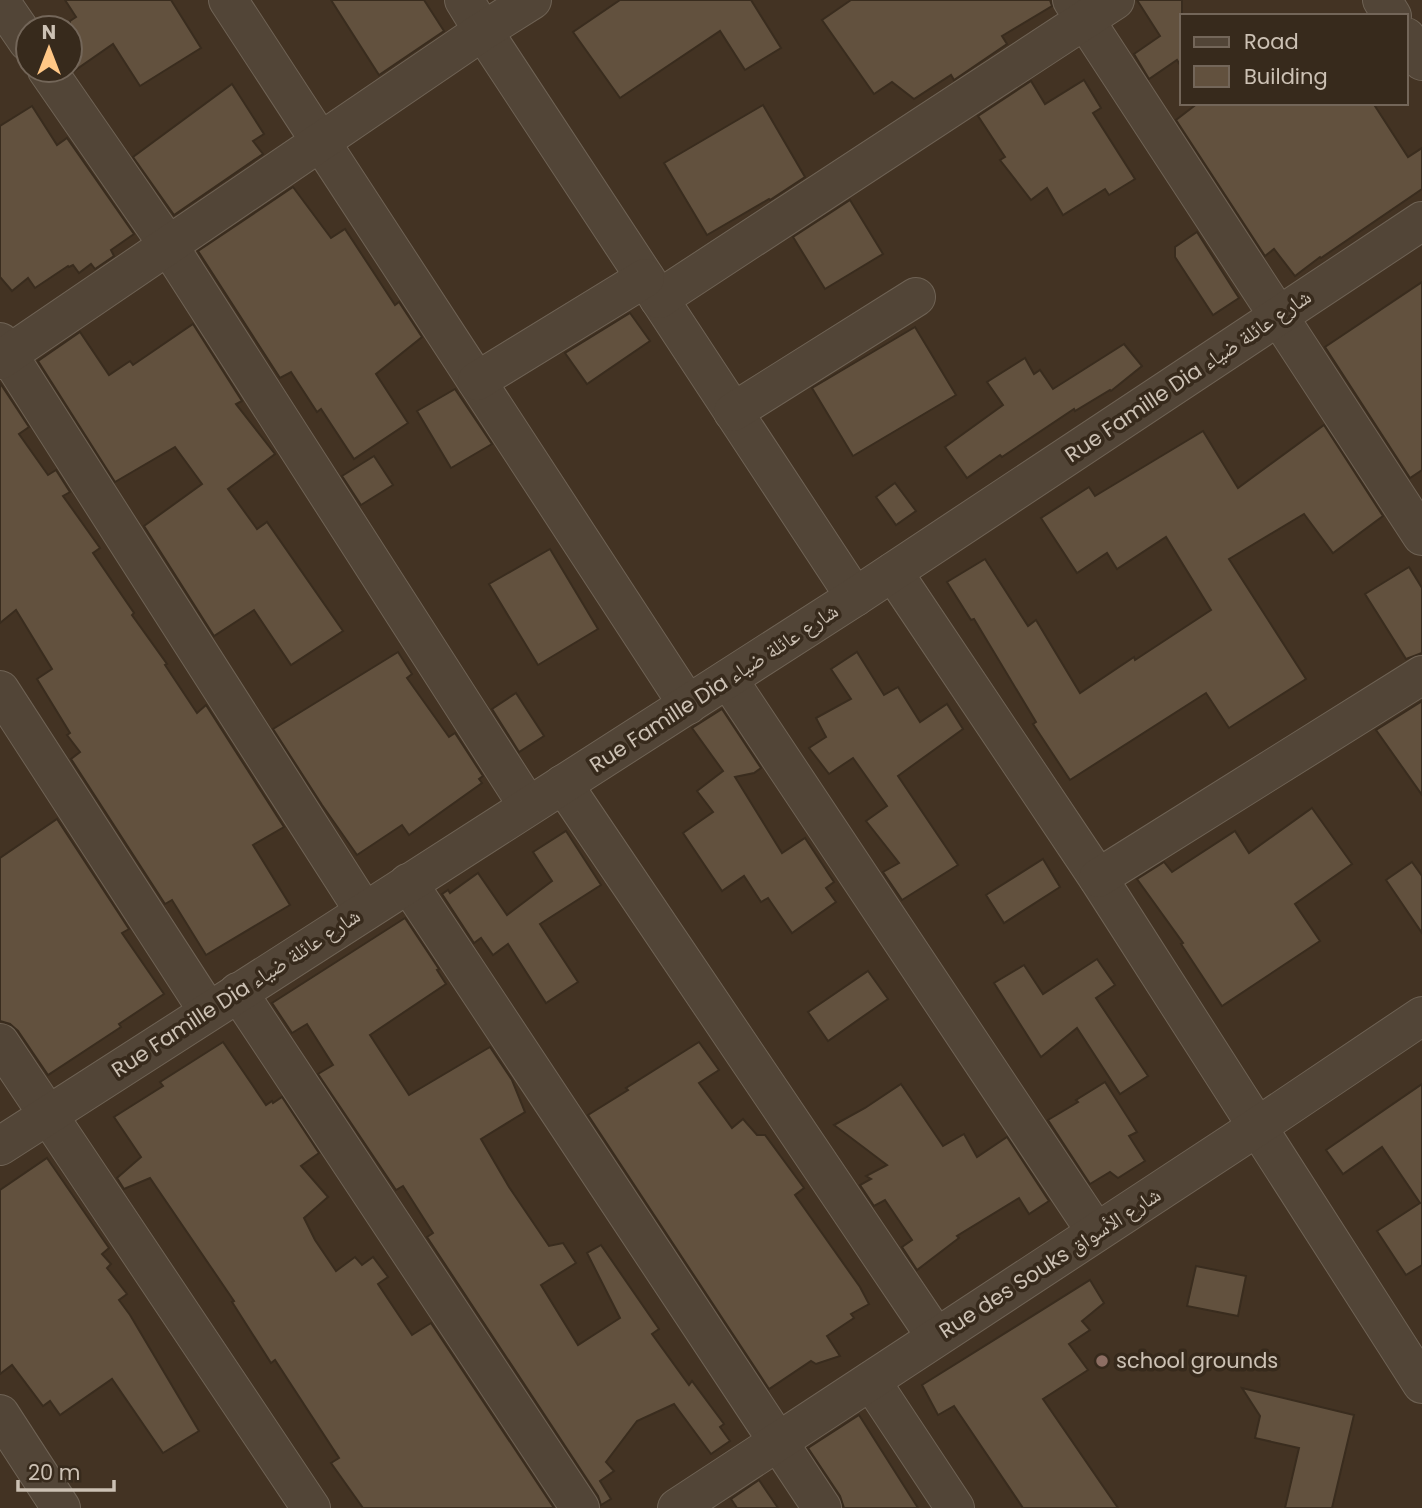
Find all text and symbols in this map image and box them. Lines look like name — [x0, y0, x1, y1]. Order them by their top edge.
north arrow — [14, 14, 84, 84]
legend — [1180, 14, 1408, 105]
text: N — [42, 19, 56, 46]
text: Road — [1244, 27, 1299, 56]
text: Building — [1244, 62, 1328, 91]
street label: Rue Famille Dia شارع عائلة ضياء — [1059, 282, 1317, 469]
street label: Rue Famille Dia شارع عائلة ضياء — [584, 596, 844, 779]
street label: Rue Famille Dia شارع عائلة ضياء — [106, 901, 366, 1084]
street label: Rue des Souks شارع الأسواق — [933, 1180, 1166, 1345]
place label: school grounds — [1116, 1346, 1278, 1375]
marker: school grounds — [1094, 1353, 1110, 1369]
scale bar — [18, 1448, 114, 1492]
text: 20 m — [28, 1458, 81, 1487]

